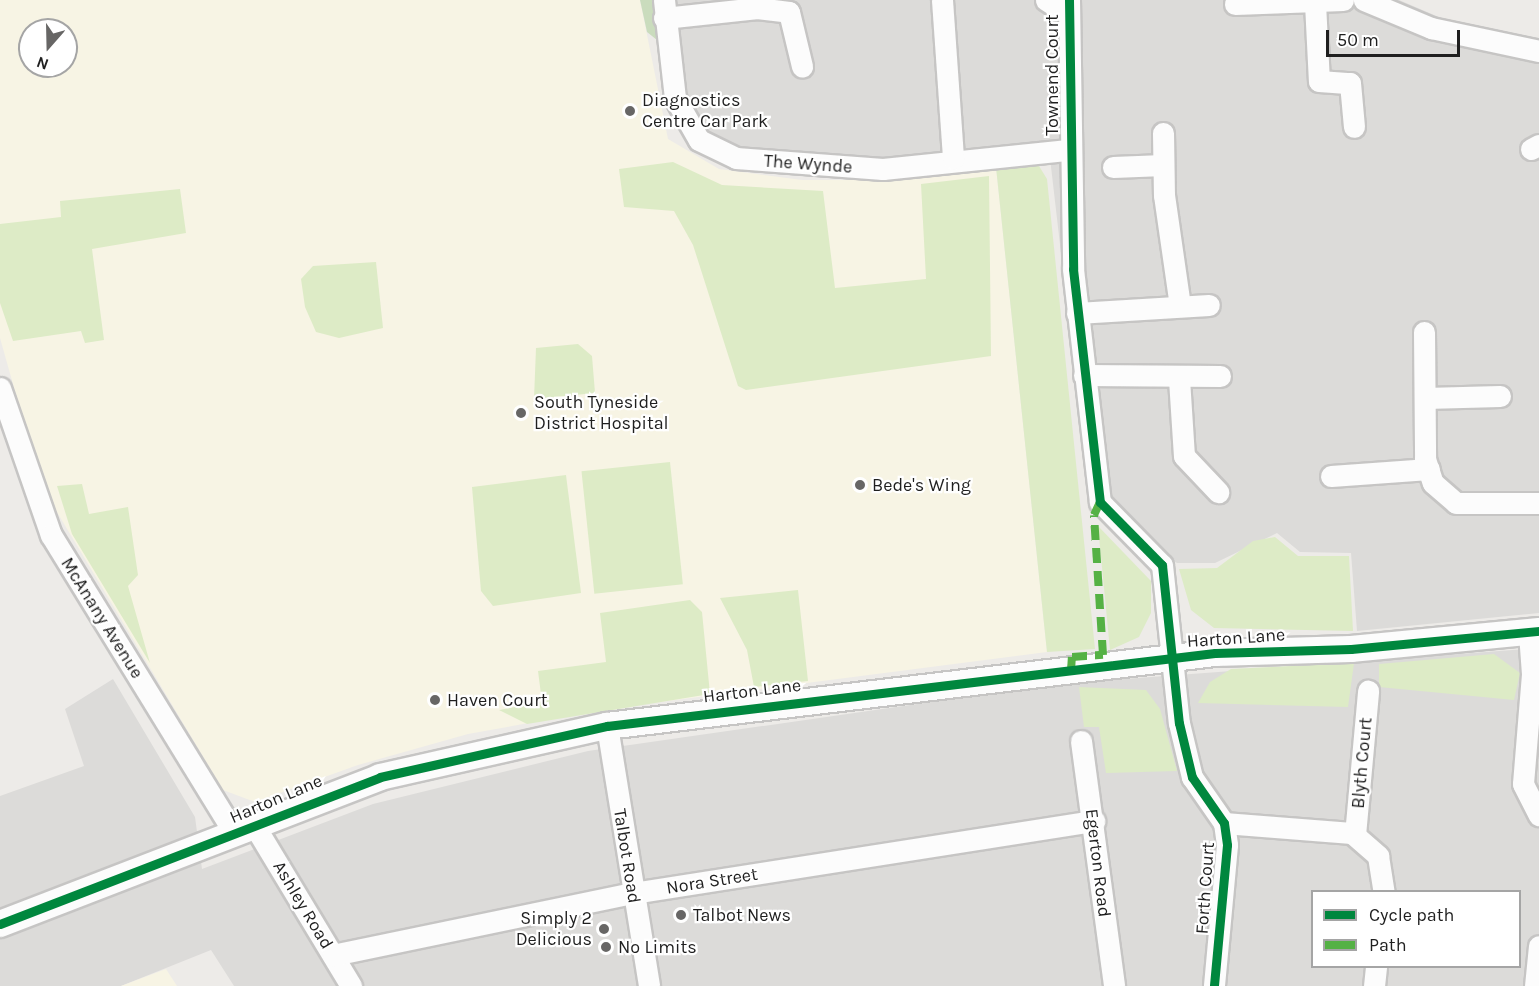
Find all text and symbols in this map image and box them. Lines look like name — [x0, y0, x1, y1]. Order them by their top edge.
street label: Townend Court — [1041, 14, 1063, 136]
north arrow — [18, 18, 78, 78]
scale bar — [1329, 18, 1462, 56]
text: 50 m — [1337, 29, 1379, 51]
text: N — [34, 53, 51, 74]
place label: Diagnostics Centre Car Park — [642, 90, 768, 132]
marker: Diagnostics Centre Car Park — [623, 104, 637, 118]
street label: The Wynde — [763, 150, 853, 178]
place label: South Tyneside District Hospital — [534, 392, 669, 434]
marker: South Tyneside District Hospital — [512, 404, 530, 422]
place label: Bede's Wing — [872, 474, 971, 496]
marker: Bede's Wing — [853, 478, 867, 492]
street label: McAnany Avenue — [56, 554, 148, 682]
street label: Harton Lane — [1186, 624, 1286, 652]
street label: Harton Lane — [702, 674, 802, 708]
place label: Haven Court — [447, 689, 547, 711]
marker: Haven Court — [428, 693, 442, 707]
street label: Blyth Court — [1347, 716, 1377, 810]
street label: Harton Lane — [226, 770, 326, 828]
street label: Talbot Road — [609, 807, 645, 905]
street label: Egerton Road — [1081, 807, 1115, 919]
street label: Forth Court — [1191, 841, 1219, 935]
street label: Ashley Road — [268, 857, 338, 953]
street label: Nora Street — [665, 863, 759, 899]
legend — [1311, 890, 1521, 968]
place label: Talbot News — [693, 904, 791, 926]
text: Cycle path — [1369, 904, 1454, 926]
place label: Simply 2 Delicious — [516, 908, 592, 950]
marker: Talbot News — [674, 908, 688, 922]
marker: Simply 2 Delicious — [597, 922, 611, 936]
text: Path — [1369, 934, 1407, 956]
place label: No Limits — [618, 936, 697, 958]
marker: No Limits — [599, 940, 613, 954]

